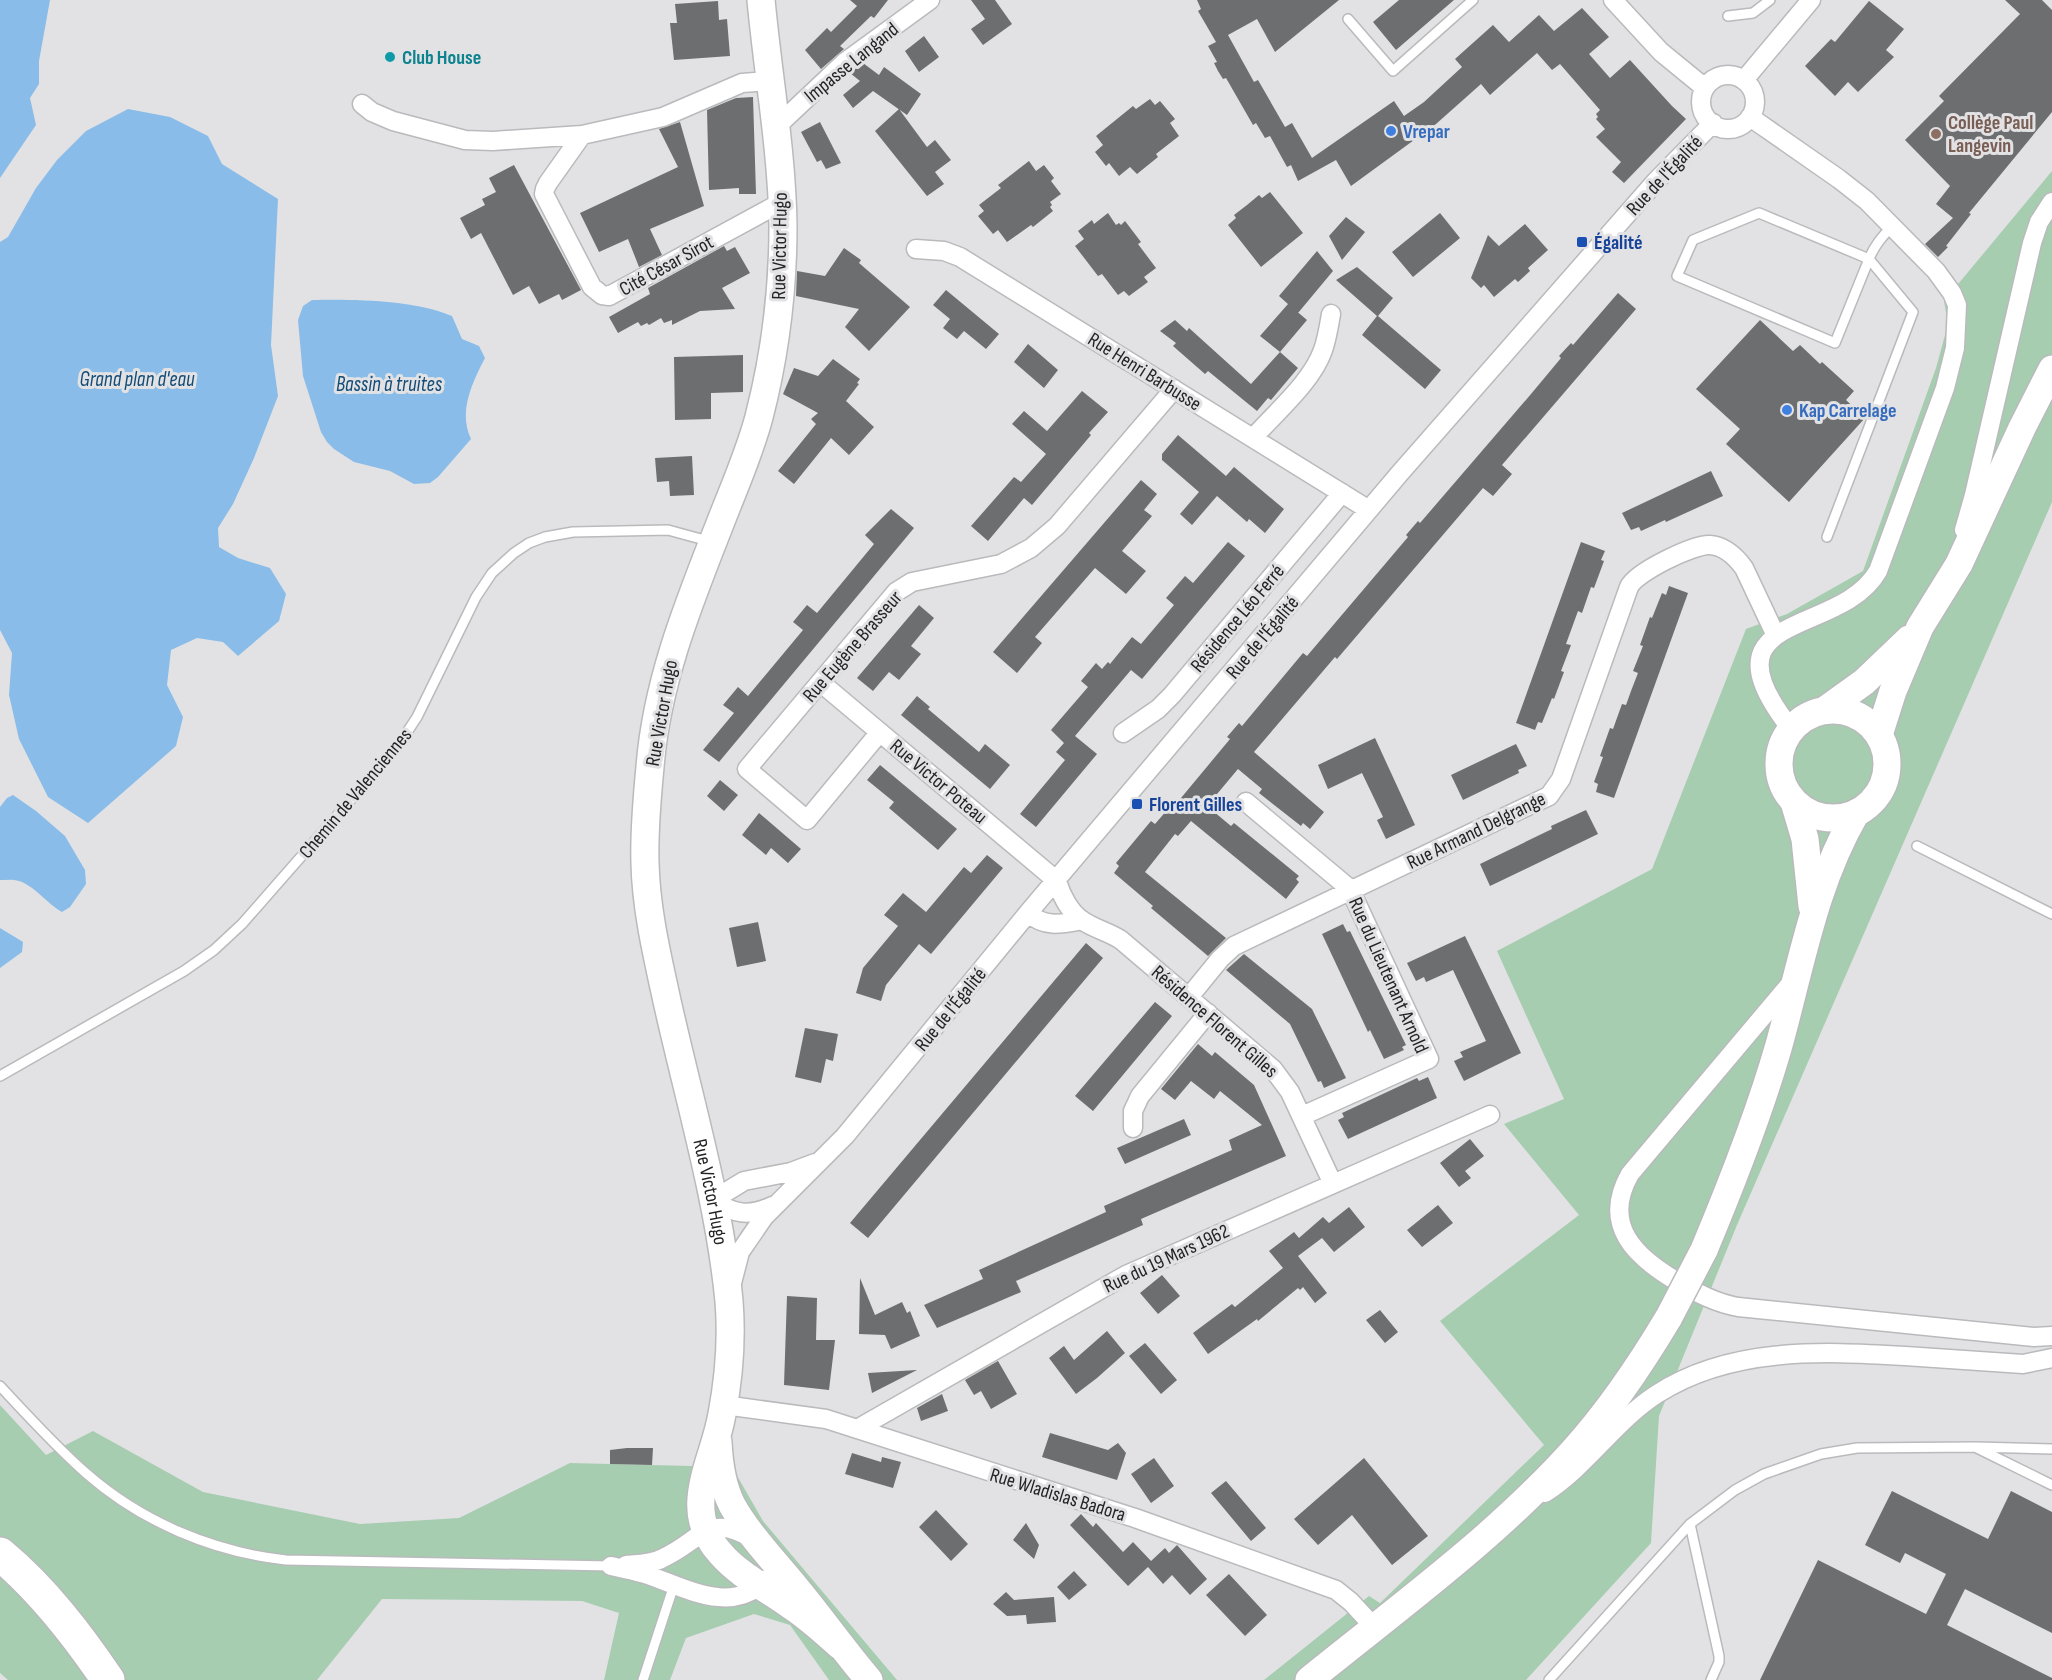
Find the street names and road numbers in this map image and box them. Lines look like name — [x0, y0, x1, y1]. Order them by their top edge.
street label: Impasse Langand — [800, 18, 904, 108]
street label: Rue de l'Égalité — [1622, 131, 1708, 221]
street label: Rue Victor Hugo — [767, 192, 793, 300]
street label: Cité César Sirot — [615, 230, 718, 302]
street label: Rue Henri Barbusse — [1083, 327, 1206, 416]
street label: Résidence Léo Ferré — [1186, 560, 1290, 677]
street label: Rue Eugène Brasseur — [798, 586, 908, 707]
street label: Rue de l'Égalité — [1221, 591, 1304, 684]
street label: Rue Victor Hugo — [641, 658, 683, 768]
street label: Chemin de Valenciennes — [294, 724, 417, 864]
street label: Rue Victor Poteau — [885, 734, 992, 829]
street label: Rue Armand Delgrange — [1403, 787, 1550, 875]
street label: Rue du Lieutenant Arnold — [1343, 894, 1433, 1057]
street label: Résidence Florent Gilles — [1146, 960, 1282, 1083]
street label: Rue de l'Égalité — [910, 963, 992, 1056]
street label: Rue Victor Hugo — [687, 1137, 732, 1247]
street label: Rue du 19 Mars 1962 — [1100, 1219, 1233, 1299]
street label: Rue Wladislas Badora — [987, 1463, 1128, 1527]

